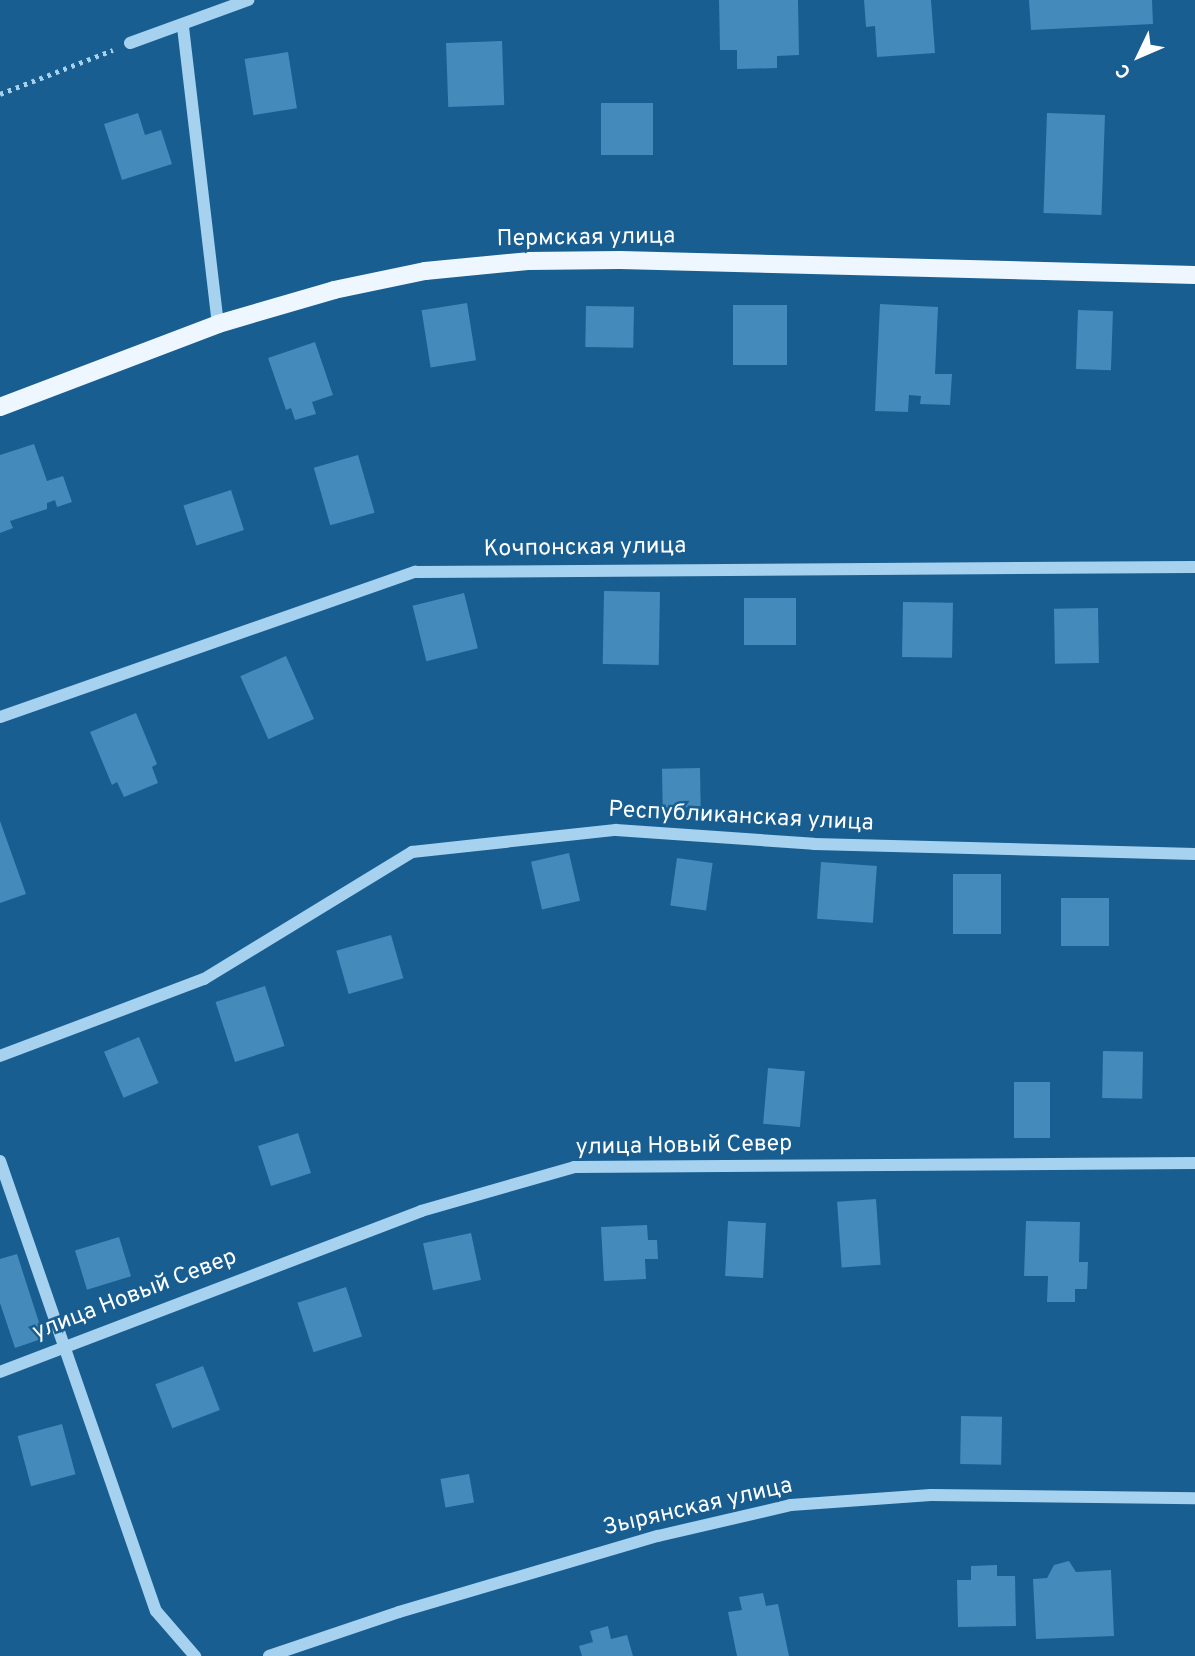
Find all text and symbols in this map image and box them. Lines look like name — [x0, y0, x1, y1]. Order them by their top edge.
north arrow — [1104, 21, 1174, 91]
text: С — [1111, 58, 1137, 83]
street label: Пермская улица — [496, 224, 676, 254]
street label: Кочпонская улица — [484, 533, 686, 565]
street label: Республиканская улица — [608, 797, 874, 839]
street label: улица Новый Север — [576, 1131, 792, 1163]
street label: улица Новый Север — [29, 1244, 241, 1348]
street label: Зырянская улица — [601, 1473, 795, 1543]

